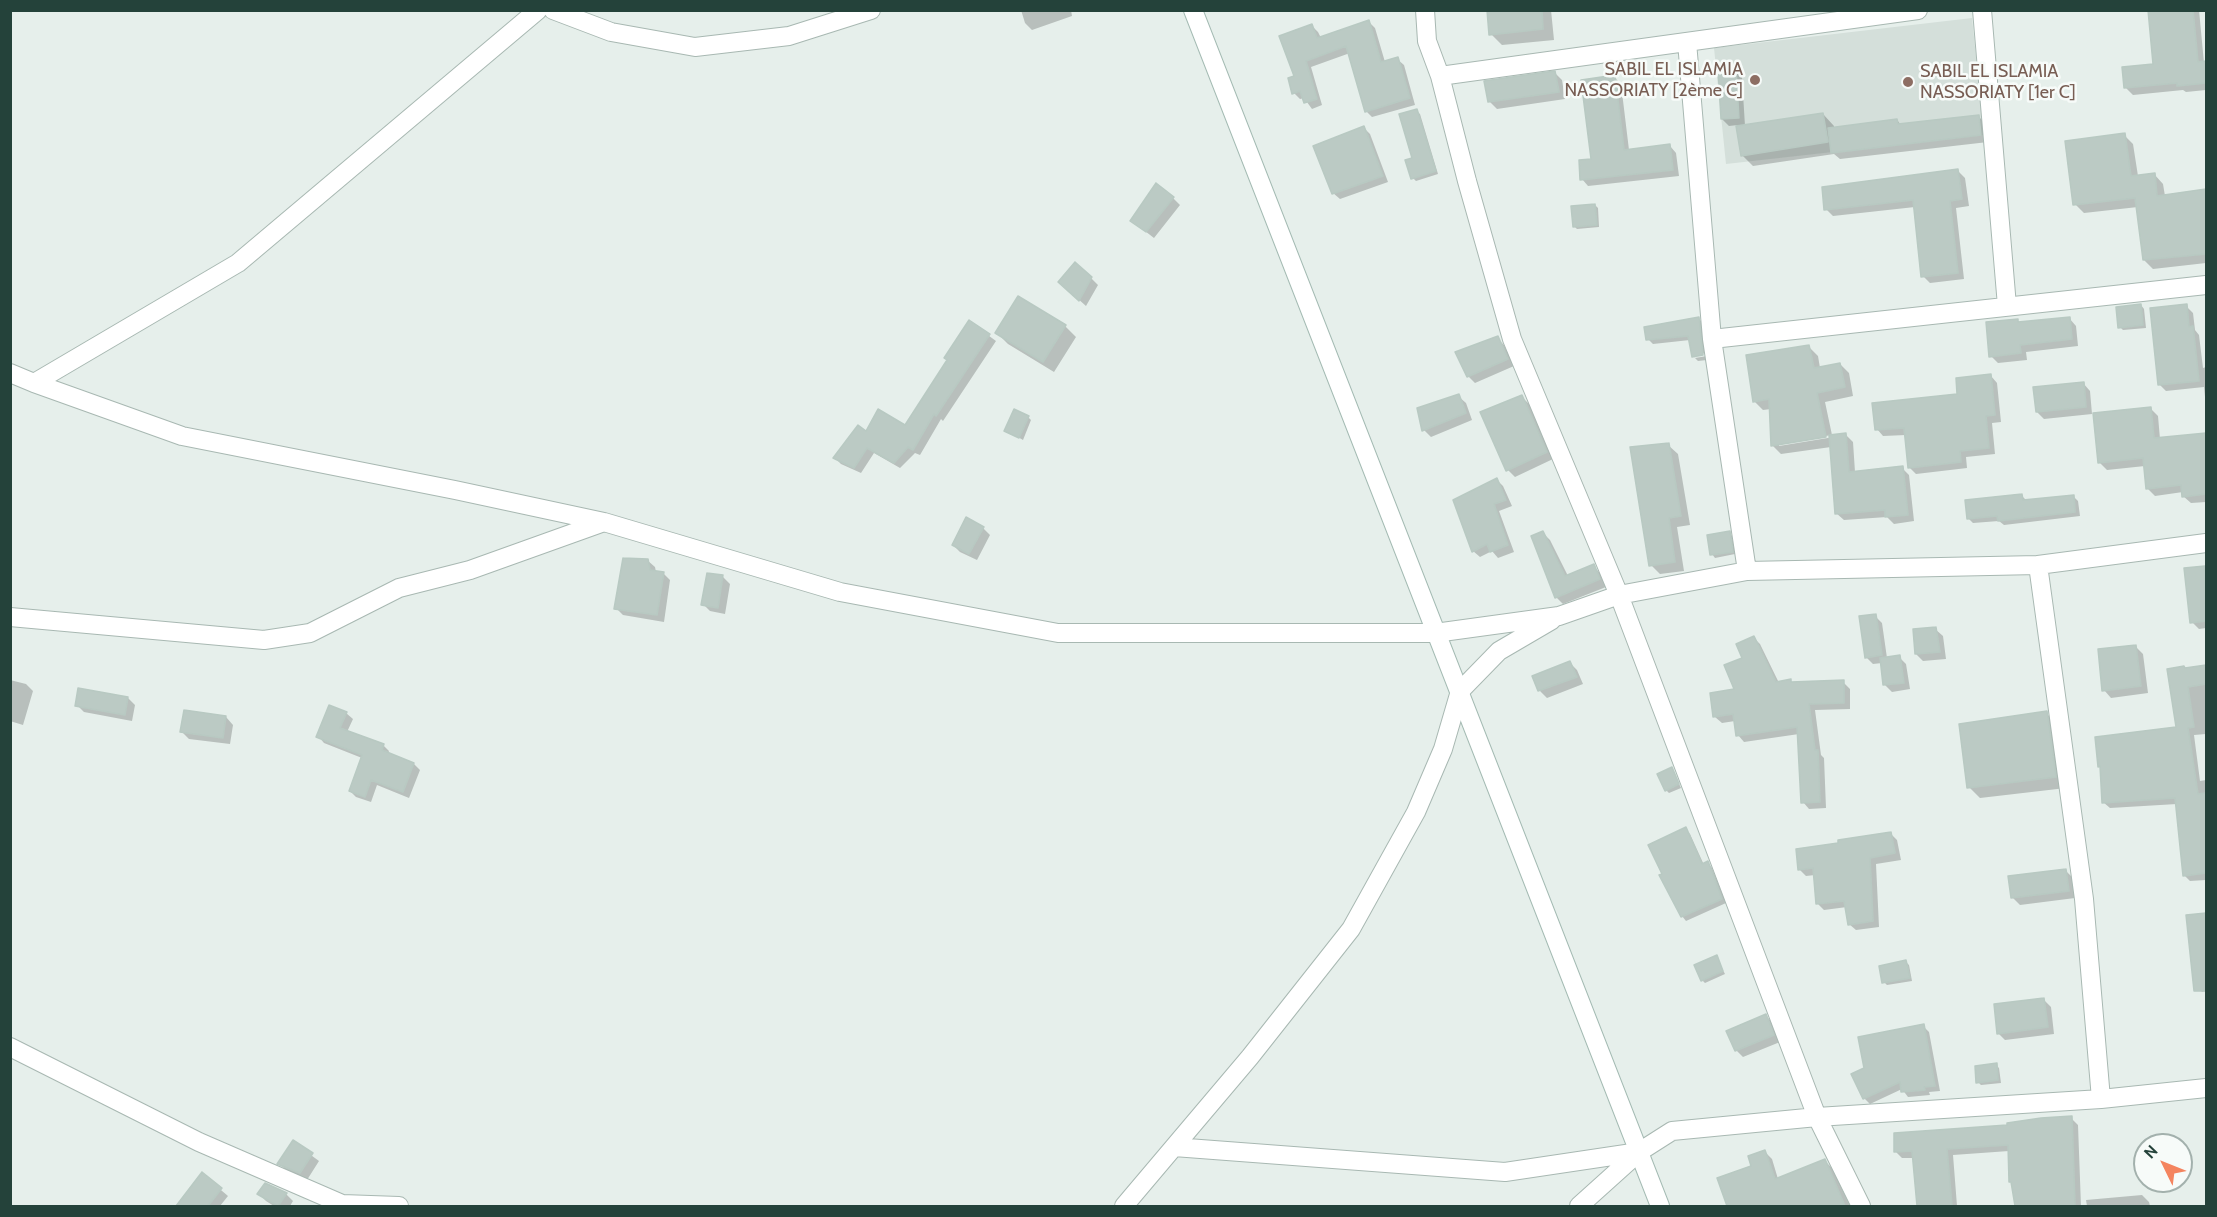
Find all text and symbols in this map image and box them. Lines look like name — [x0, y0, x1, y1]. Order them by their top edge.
place label: SABIL EL ISLAMIA NASSORIATY [2ème C] — [1564, 59, 1743, 101]
place label: SABIL EL ISLAMIA NASSORIATY [1er C] — [1920, 61, 2076, 104]
marker: SABIL EL ISLAMIA NASSORIATY [2ème C] — [1748, 73, 1762, 87]
marker: SABIL EL ISLAMIA NASSORIATY [1er C] — [1901, 75, 1915, 89]
north arrow — [2133, 1133, 2193, 1193]
text: N — [2140, 1141, 2162, 1162]

